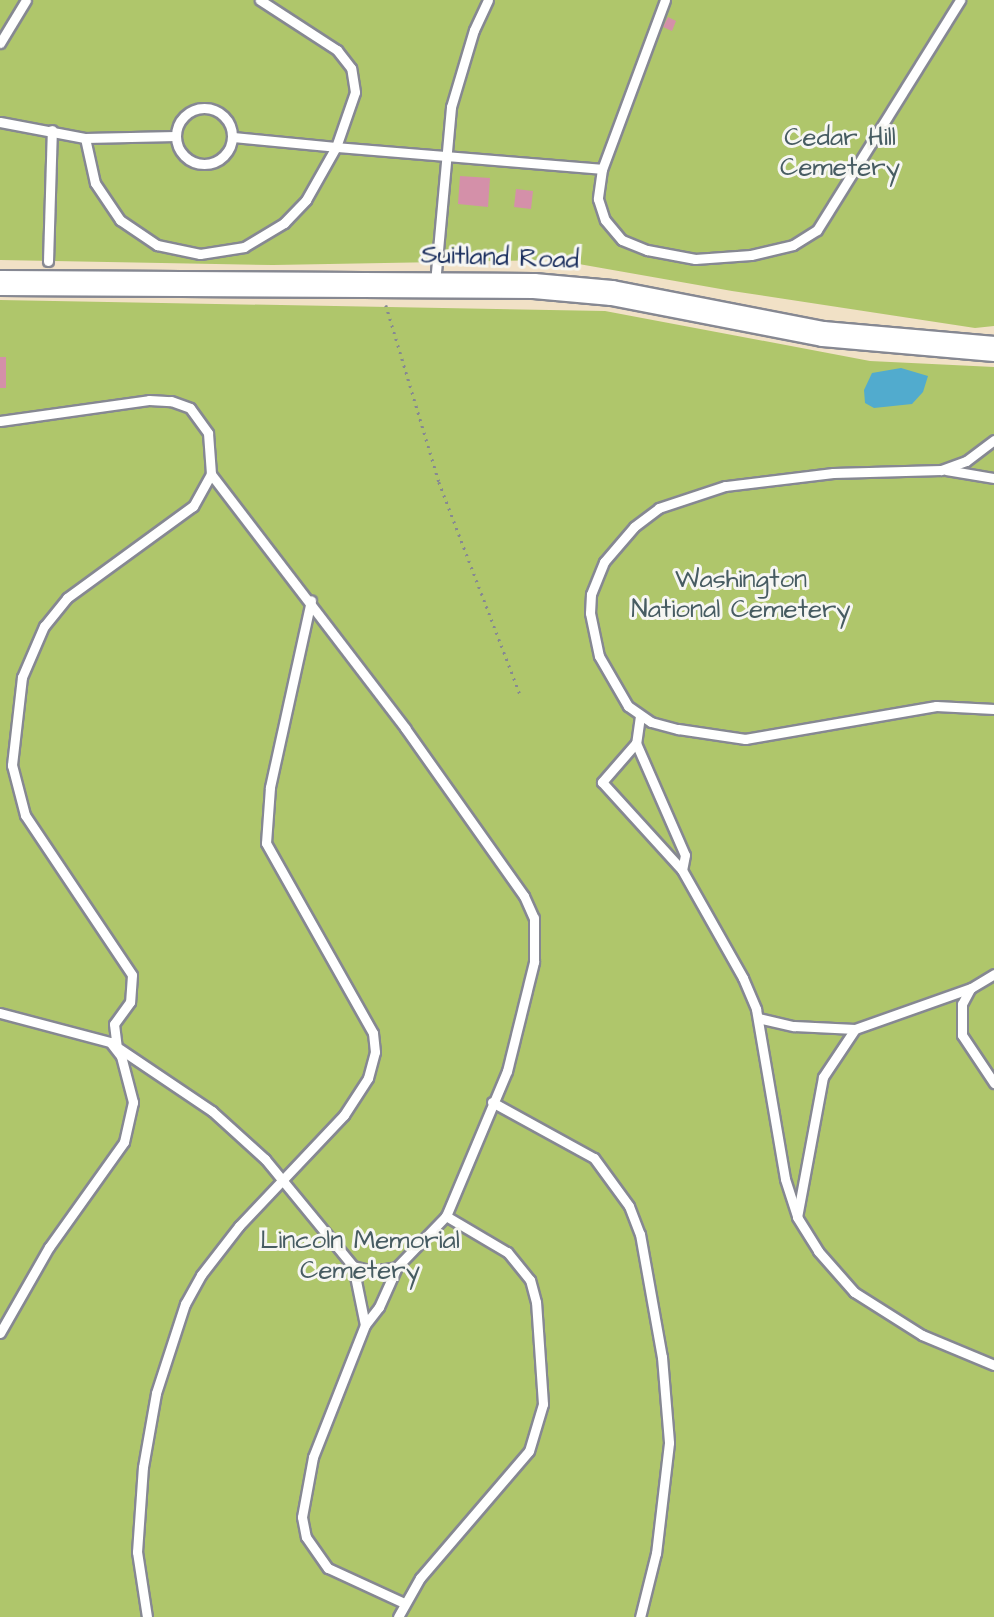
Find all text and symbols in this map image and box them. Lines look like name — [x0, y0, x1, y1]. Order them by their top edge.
park label: Cedar Hill Cemetery — [780, 122, 900, 184]
street label: Suitland Road — [420, 240, 580, 276]
park label: Washington National Cemetery — [631, 564, 851, 626]
park label: Lincoln Memorial Cemetery — [260, 1225, 460, 1286]

